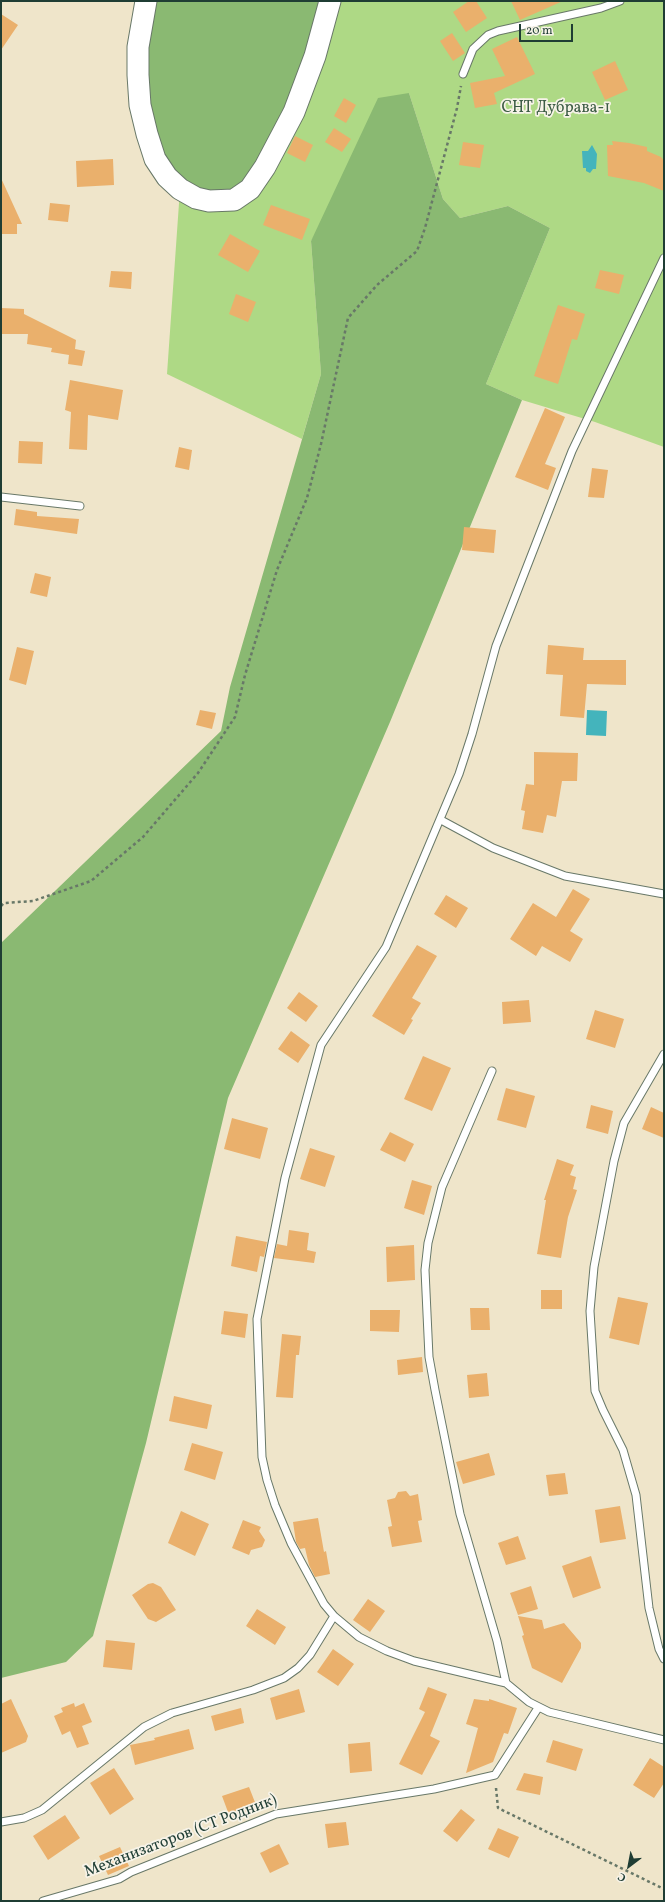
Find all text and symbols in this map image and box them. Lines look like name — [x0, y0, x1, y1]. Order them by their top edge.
scale bar — [521, 16, 575, 42]
text: 20 m — [526, 23, 553, 39]
park label: СНТ Дубрава-1 — [501, 99, 611, 119]
street label: Механизаторов (СТ Родник) — [82, 1791, 280, 1883]
north arrow — [609, 1846, 649, 1886]
text: С — [615, 1868, 629, 1885]

